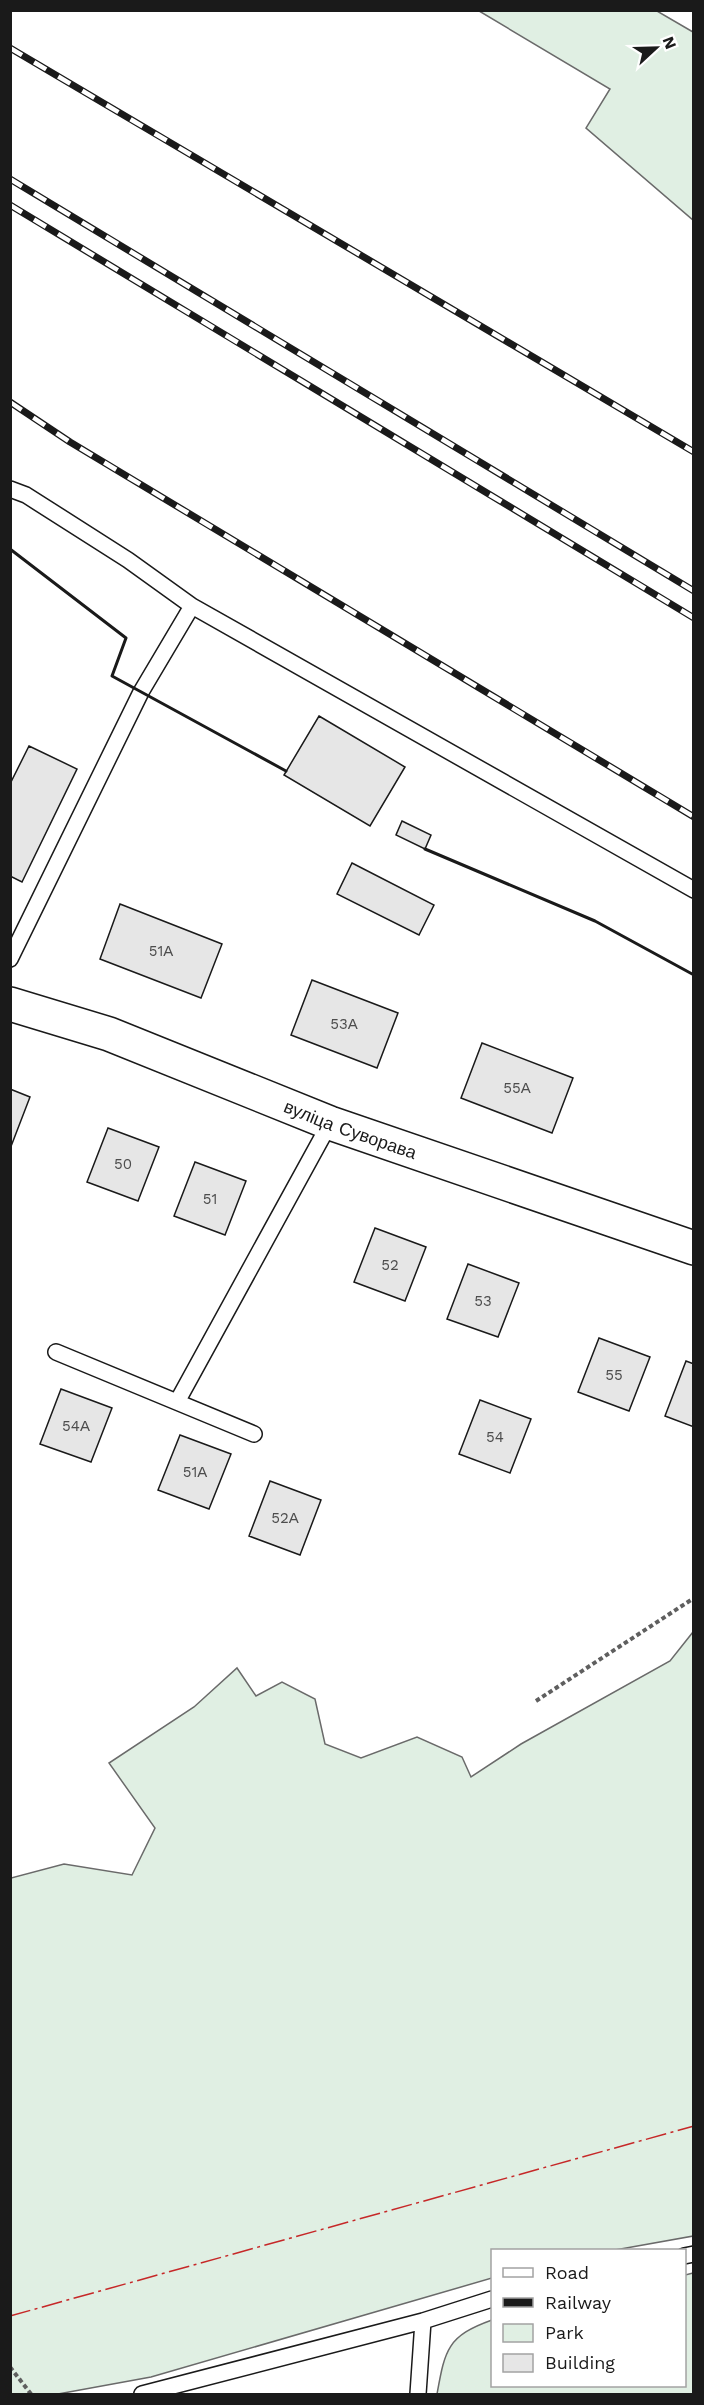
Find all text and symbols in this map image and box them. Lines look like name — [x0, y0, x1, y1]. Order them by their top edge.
north arrow — [626, 18, 686, 78]
text: N — [658, 34, 680, 52]
house number: 51А — [149, 942, 173, 960]
house number: 53А — [330, 1015, 358, 1033]
house number: 55А — [503, 1079, 531, 1097]
street label: вуліца Суворава — [281, 1095, 420, 1163]
house number: 50 — [114, 1155, 132, 1173]
house number: 51 — [203, 1190, 217, 1208]
house number: 52 — [381, 1256, 399, 1274]
house number: 53 — [474, 1292, 492, 1310]
house number: 55 — [605, 1366, 623, 1384]
house number: 54А — [62, 1417, 90, 1435]
house number: 54 — [486, 1428, 504, 1446]
house number: 51А — [183, 1463, 207, 1481]
house number: 52А — [271, 1509, 299, 1527]
legend — [491, 2249, 686, 2387]
text: Road — [545, 2262, 589, 2283]
text: Railway — [545, 2292, 612, 2313]
text: Park — [545, 2322, 584, 2343]
text: Building — [545, 2352, 615, 2373]

